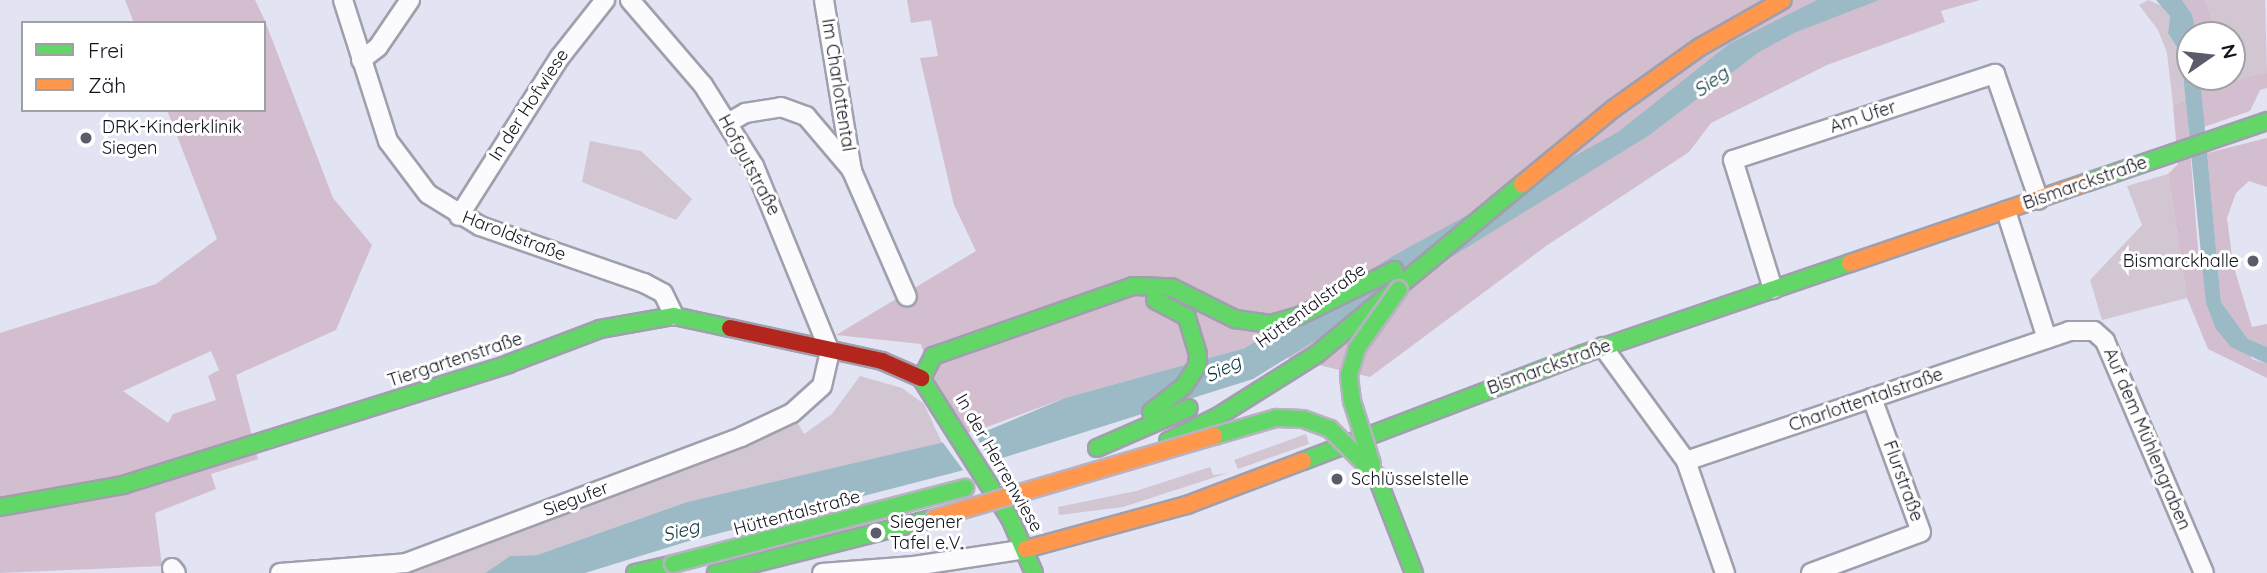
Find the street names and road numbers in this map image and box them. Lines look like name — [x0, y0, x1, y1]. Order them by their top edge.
street label: Im Charlottental — [817, 17, 859, 153]
street label: In der Hofwiese — [485, 45, 573, 165]
street label: Am Ufer — [1827, 96, 1899, 138]
street label: Hofgutstraße — [713, 111, 785, 219]
street label: Bismarckstraße — [2020, 152, 2150, 214]
street label: Haroldstraße — [459, 206, 569, 266]
street label: Hüttentalstraße — [1252, 259, 1370, 353]
street label: Tiergartenstraße — [385, 328, 525, 392]
street label: Bismarckstraße — [1484, 335, 1614, 399]
street label: Auf dem Mühlengraben — [2099, 345, 2195, 533]
street label: Charlottentalstraße — [1786, 363, 1946, 437]
street label: In der Herrenwiese — [951, 390, 1047, 536]
street label: Flurstraße — [1878, 438, 1928, 524]
street label: Siegufer — [540, 477, 612, 521]
street label: Hüttentalstraße — [731, 486, 863, 540]

